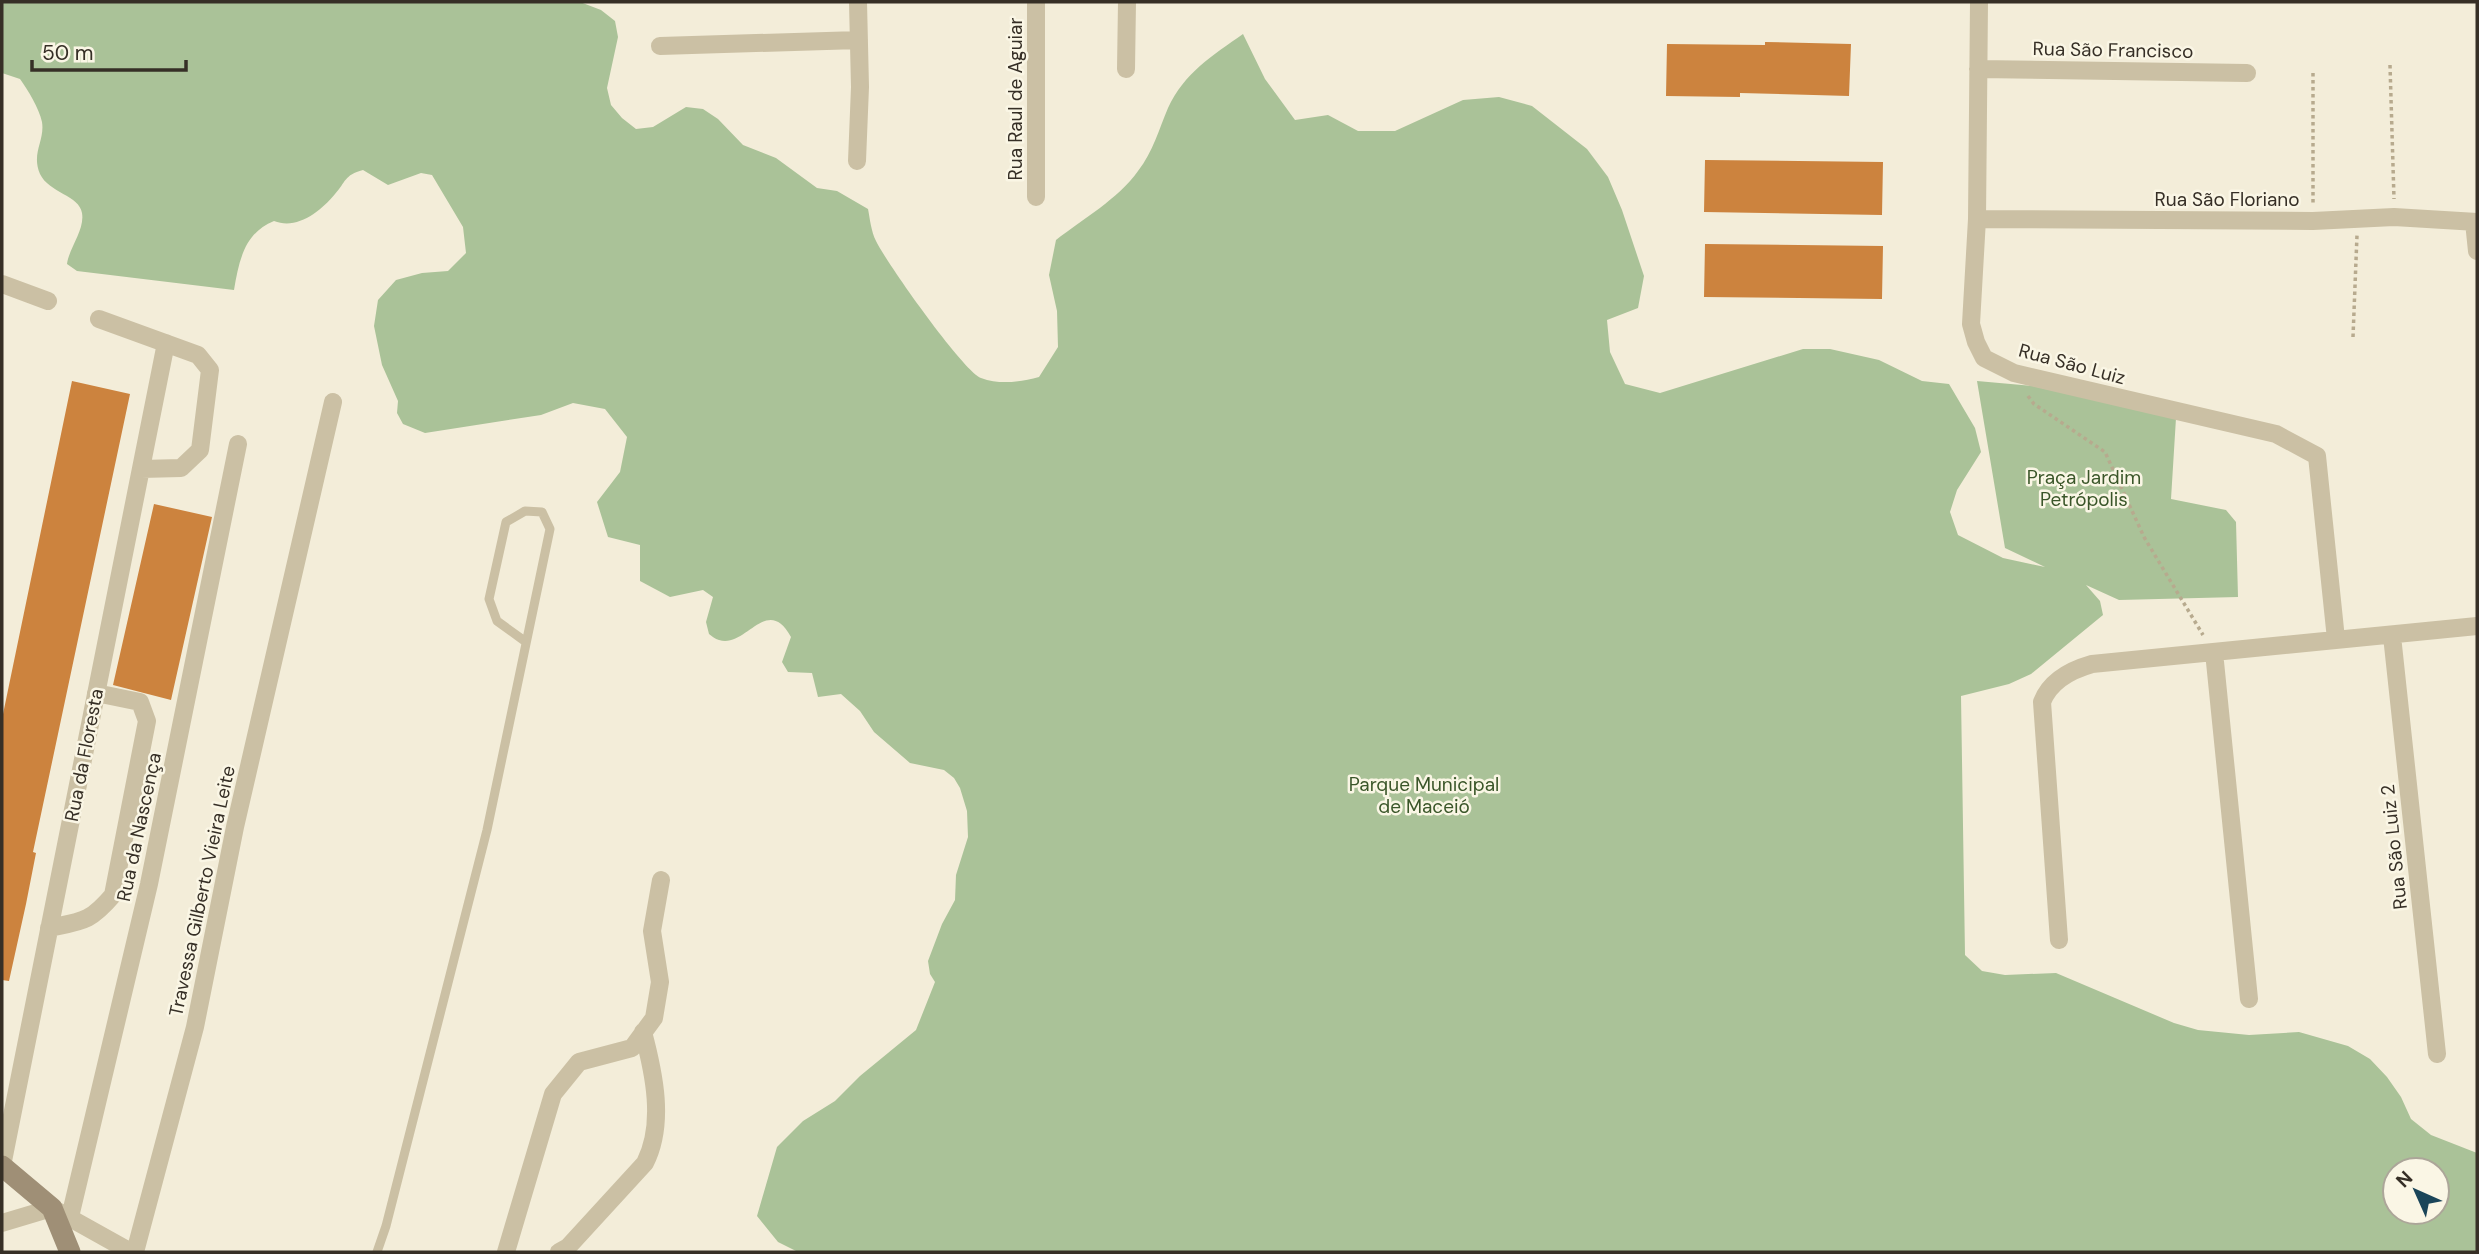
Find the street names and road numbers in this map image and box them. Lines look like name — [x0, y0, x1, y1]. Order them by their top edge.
street label: Rua Raul de Aguiar — [1003, 18, 1028, 180]
street label: Rua São Francisco — [2032, 36, 2194, 64]
street label: Rua São Floriano — [2154, 187, 2300, 212]
street label: Rua São Luiz — [2016, 338, 2128, 390]
street label: Rua da Floresta — [59, 686, 109, 824]
street label: Rua da Nascença — [111, 750, 167, 904]
street label: Travessa Gilberto Vieira Leite — [163, 763, 241, 1019]
street label: Rua São Luiz 2 — [2375, 783, 2413, 911]

